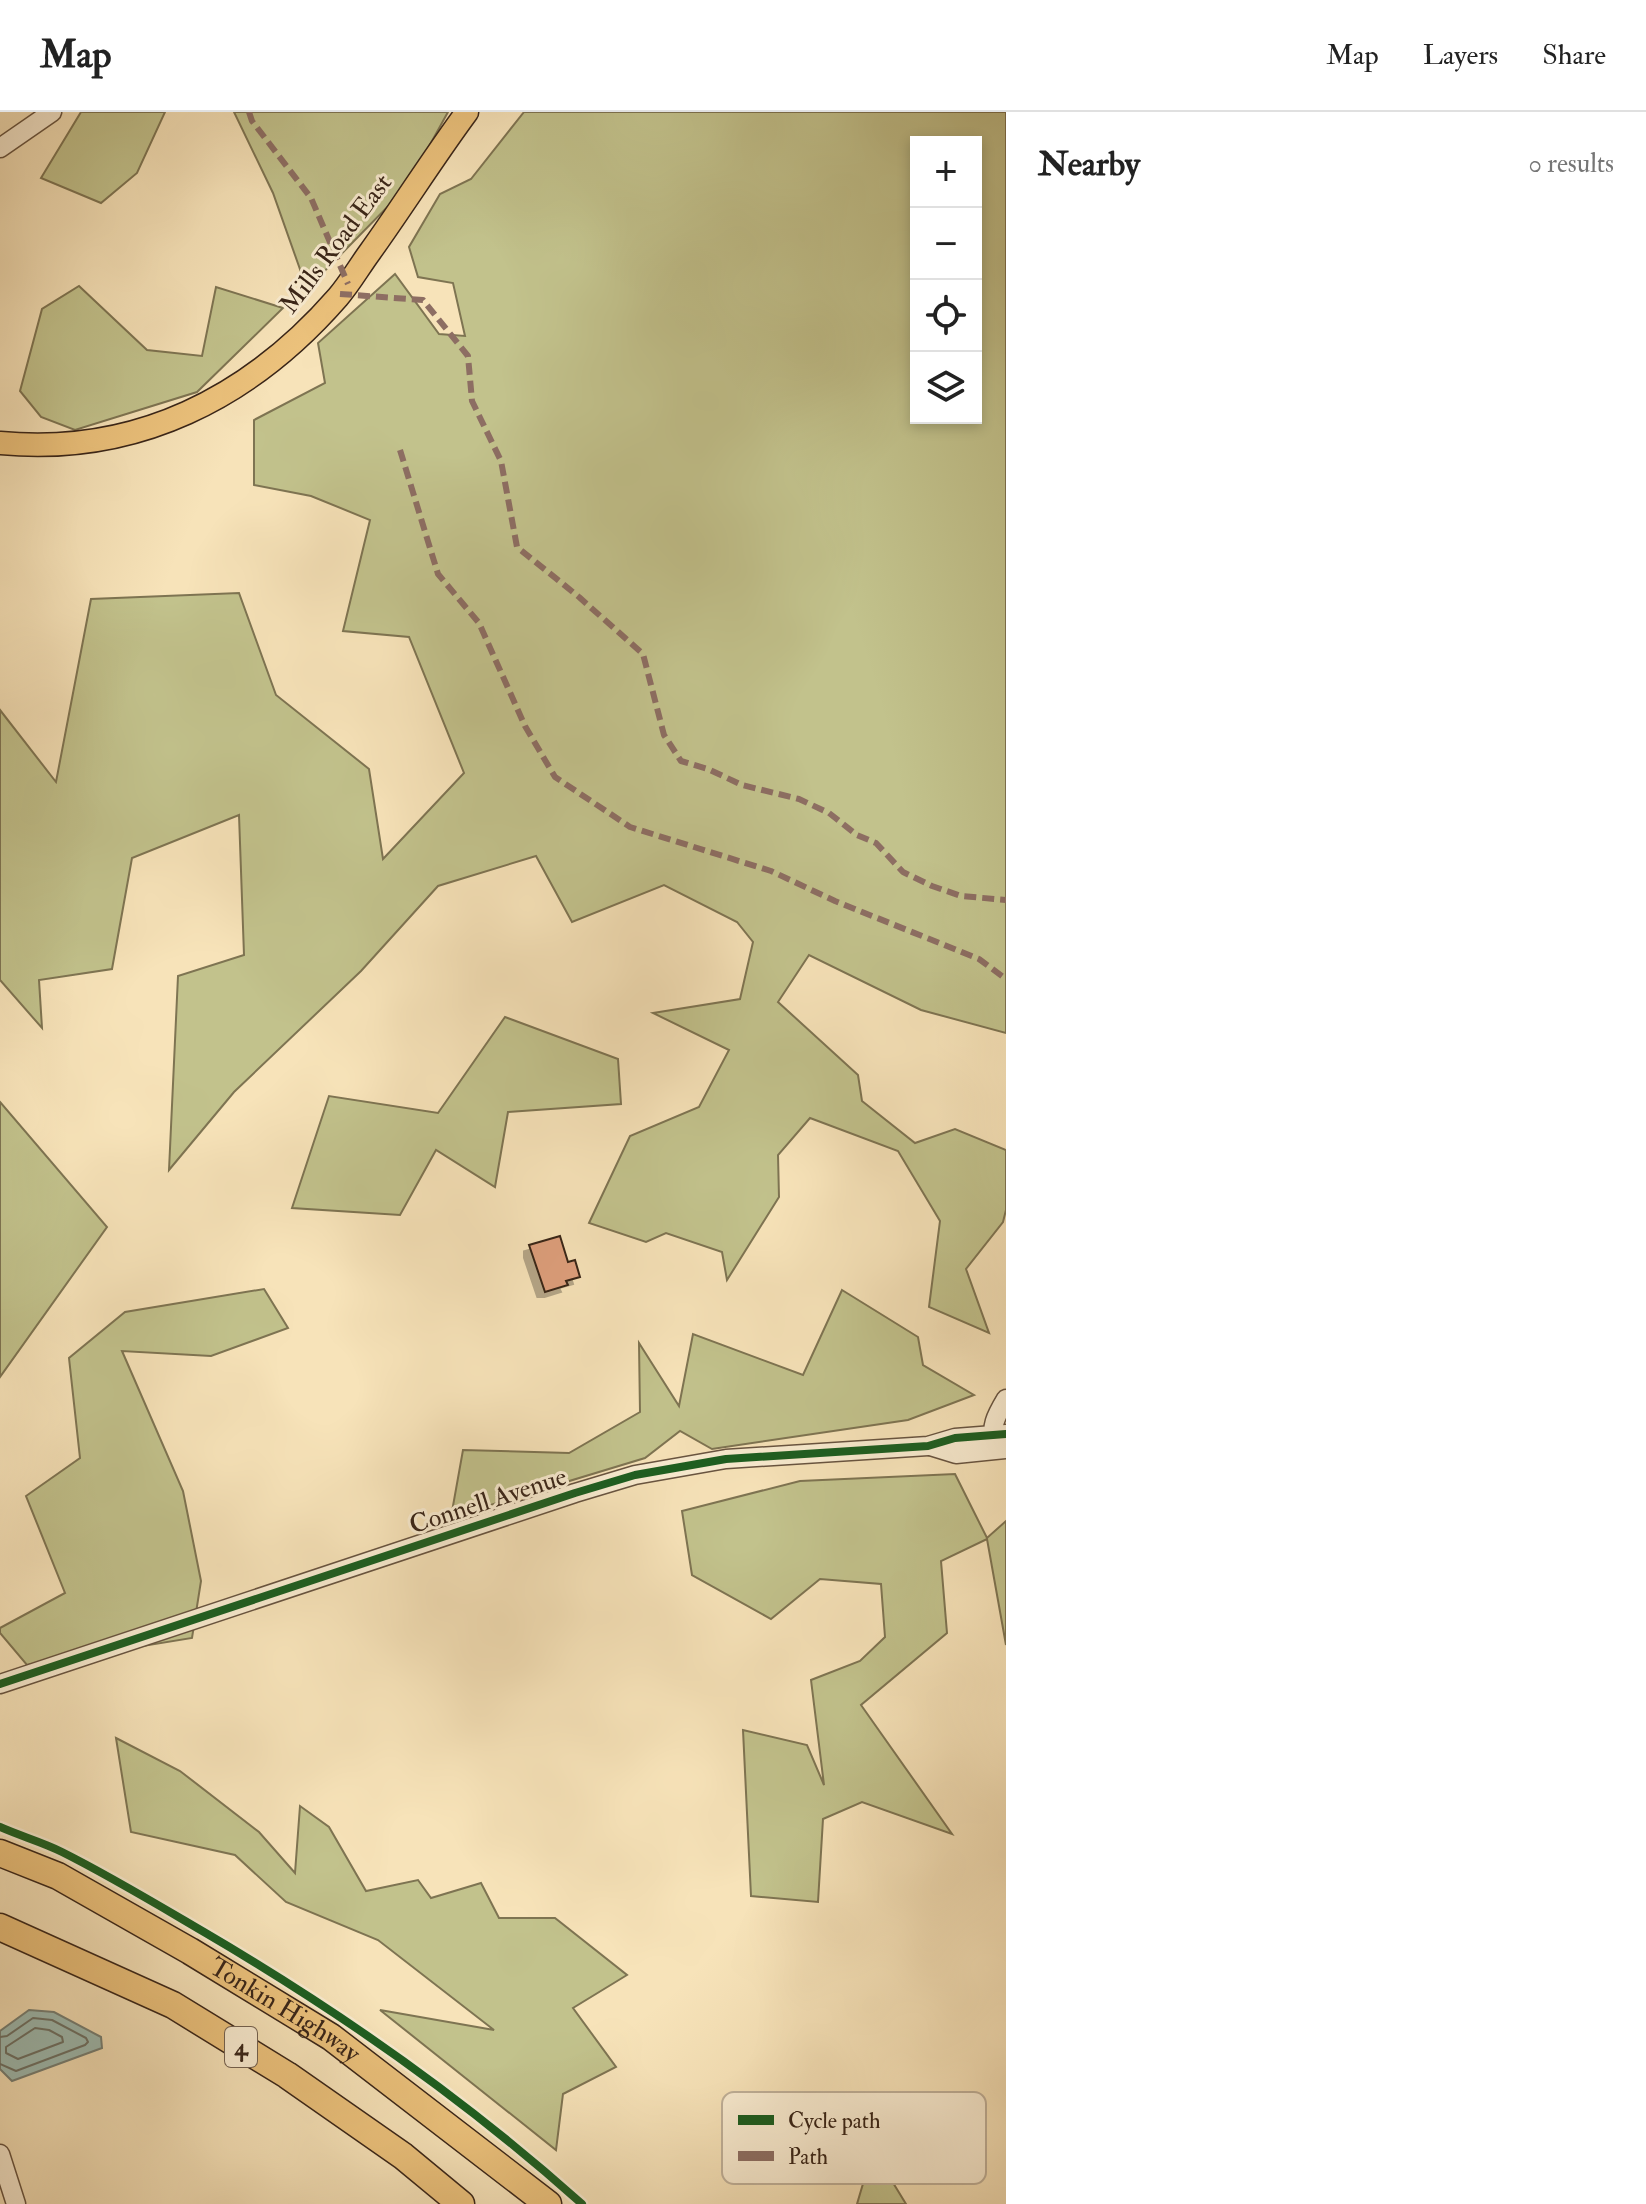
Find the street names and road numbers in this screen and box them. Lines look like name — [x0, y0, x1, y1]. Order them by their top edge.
street label: Mills Road East — [273, 168, 399, 320]
street label: Connell Avenue — [405, 1461, 571, 1541]
street label: Tonkin Highway — [204, 1951, 367, 2070]
road number: 4 — [225, 2027, 257, 2067]

